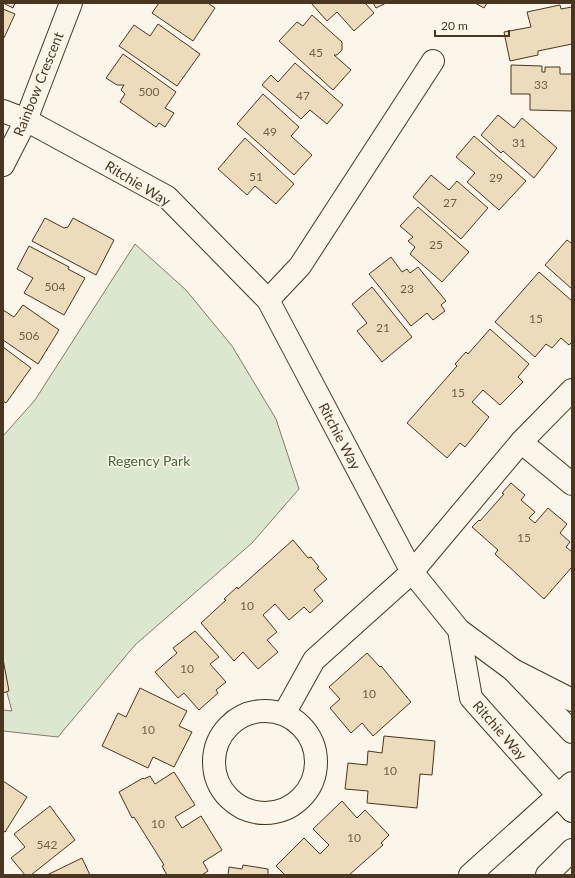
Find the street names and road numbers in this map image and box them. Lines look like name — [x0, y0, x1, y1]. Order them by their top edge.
street label: Rainbow Crescent — [9, 29, 67, 139]
street label: Ritchie Way — [102, 157, 174, 210]
street label: Ritchie Way — [315, 400, 365, 473]
street label: Ritchie Way — [470, 697, 531, 764]

